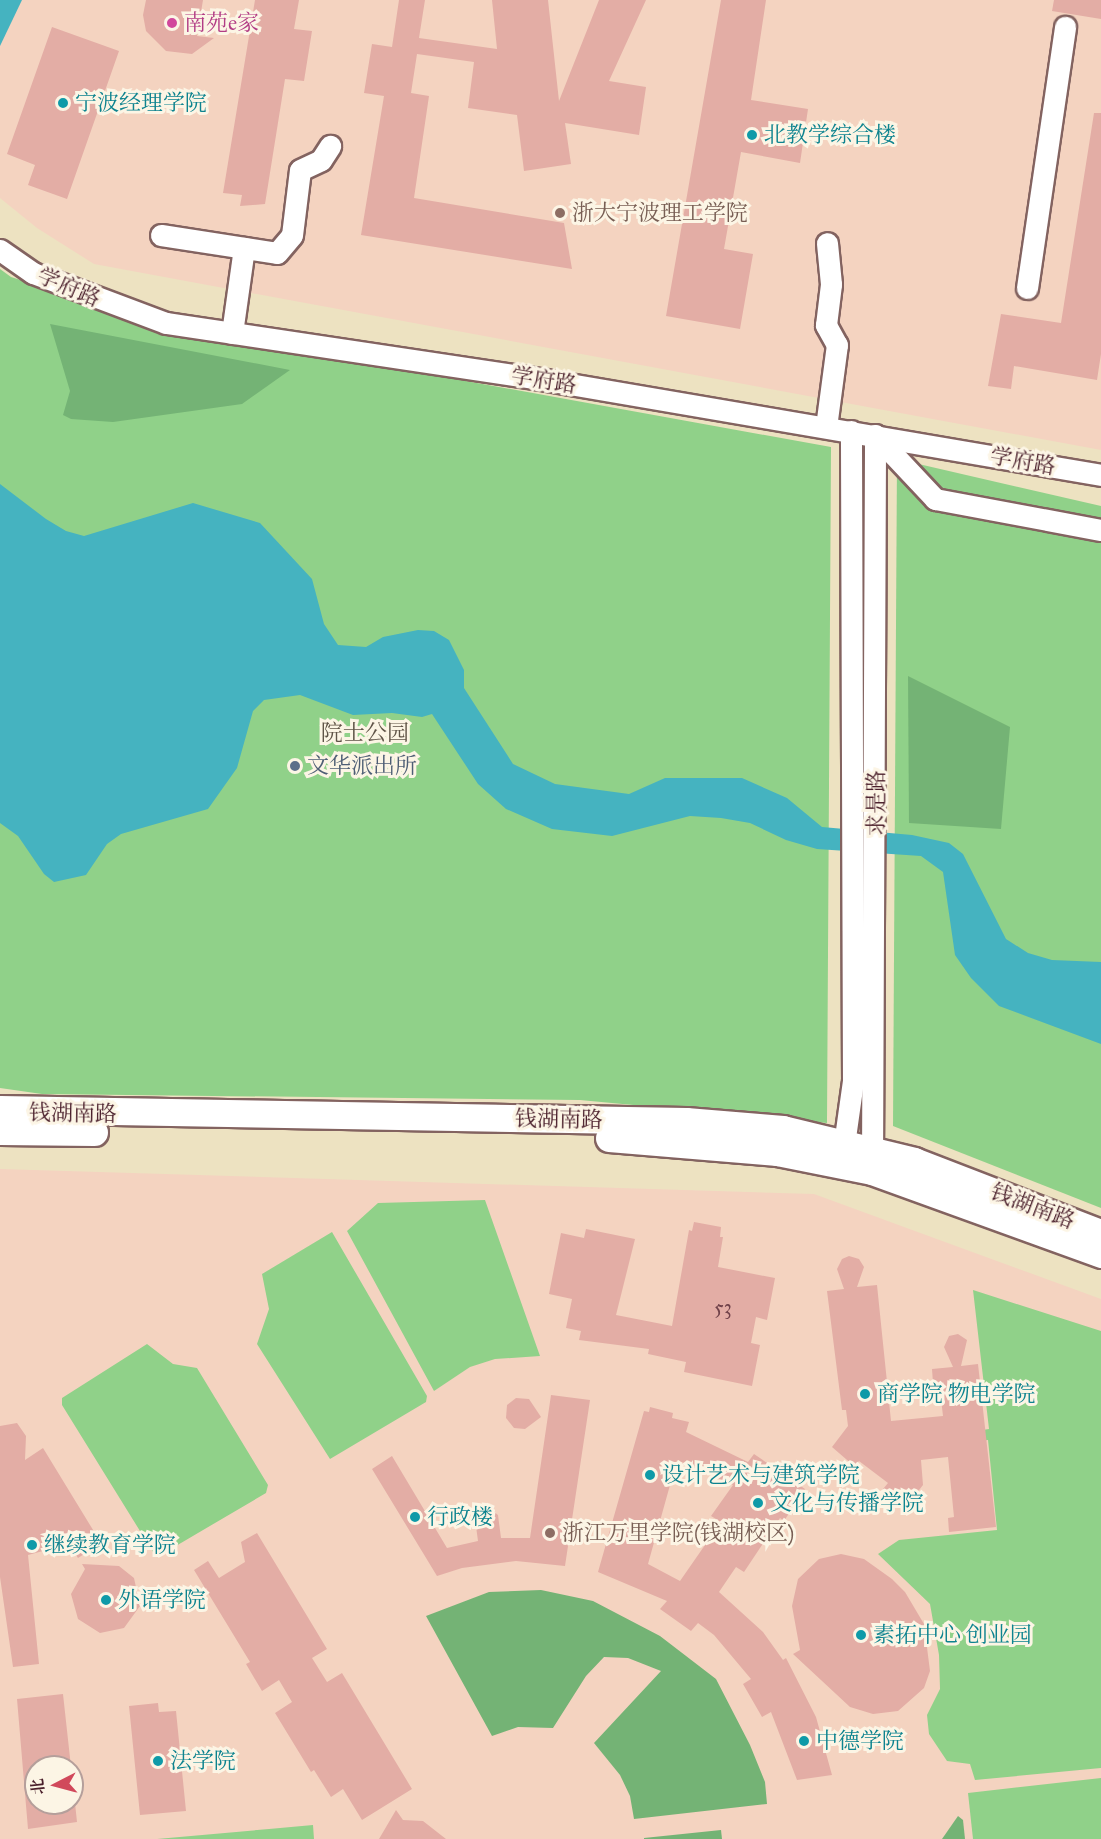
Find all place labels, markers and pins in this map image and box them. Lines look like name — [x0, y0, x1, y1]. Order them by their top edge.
place label: 南苑e家 — [184, 10, 259, 36]
marker: 南苑e家 — [165, 16, 179, 30]
place label: 宁波经理学院 — [75, 90, 207, 116]
marker: 宁波经理学院 — [56, 96, 70, 110]
place label: 北教学综合楼 — [764, 122, 896, 148]
marker: 北教学综合楼 — [745, 128, 759, 142]
place label: 浙大宁波理工学院 — [572, 200, 748, 226]
marker: 浙大宁波理工学院 — [553, 206, 567, 220]
place label: 文华派出所 — [307, 753, 417, 779]
marker: 文华派出所 — [288, 759, 302, 773]
place label: 商学院 物电学院 — [877, 1381, 1036, 1407]
marker: 商学院 物电学院 — [858, 1387, 872, 1401]
place label: 设计艺术与建筑学院 — [662, 1462, 860, 1488]
marker: 设计艺术与建筑学院 — [643, 1468, 657, 1482]
place label: 文化与传播学院 — [770, 1490, 924, 1516]
marker: 文化与传播学院 — [751, 1496, 765, 1510]
place label: 行政楼 — [427, 1504, 493, 1530]
marker: 行政楼 — [408, 1510, 422, 1524]
place label: 浙江万里学院(钱湖校区) — [562, 1520, 794, 1546]
marker: 浙江万里学院(钱湖校区) — [543, 1526, 557, 1540]
place label: 继续教育学院 — [44, 1532, 176, 1558]
marker: 继续教育学院 — [25, 1538, 39, 1552]
place label: 外语学院 — [118, 1587, 206, 1613]
marker: 外语学院 — [99, 1593, 113, 1607]
place label: 素拓中心 创业园 — [873, 1622, 1032, 1648]
marker: 素拓中心 创业园 — [854, 1628, 868, 1642]
place label: 中德学院 — [816, 1728, 904, 1754]
marker: 中德学院 — [797, 1734, 811, 1748]
place label: 法学院 — [170, 1748, 236, 1774]
marker: 法学院 — [151, 1754, 165, 1768]

